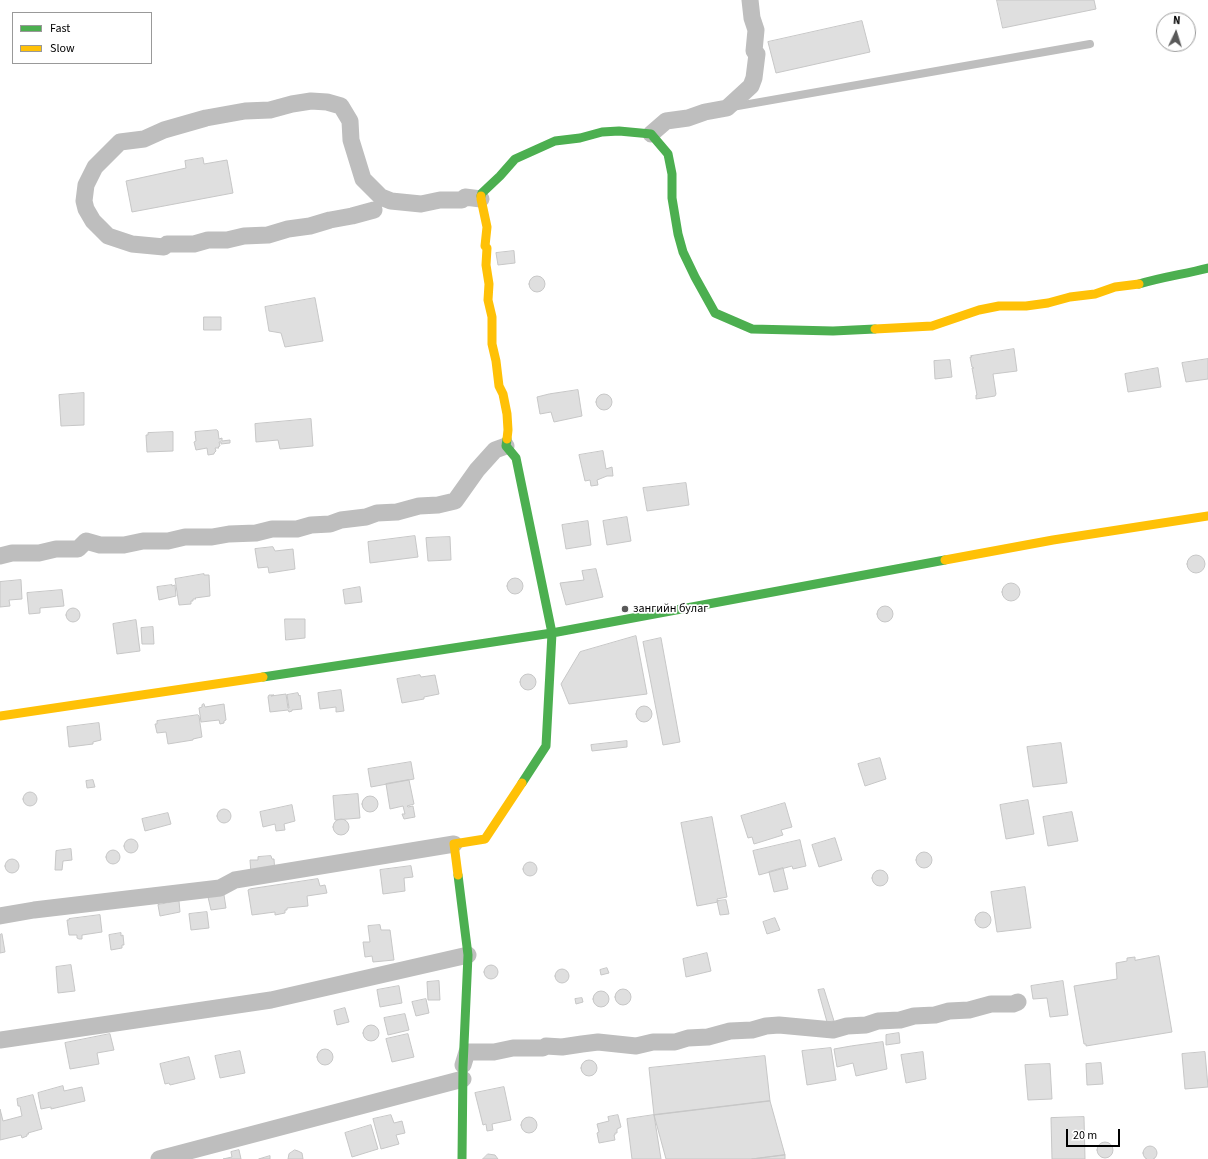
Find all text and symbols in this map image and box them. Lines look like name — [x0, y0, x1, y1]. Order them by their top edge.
legend — [12, 12, 152, 64]
north arrow — [1156, 12, 1196, 52]
text: N — [1173, 13, 1181, 28]
text: Fast — [50, 20, 70, 37]
text: Slow — [50, 40, 75, 57]
place label: зангийн булаг — [633, 602, 708, 616]
marker: зангийн булаг — [620, 604, 630, 614]
scale bar — [1068, 1121, 1122, 1147]
text: 20 m — [1073, 1127, 1097, 1144]

